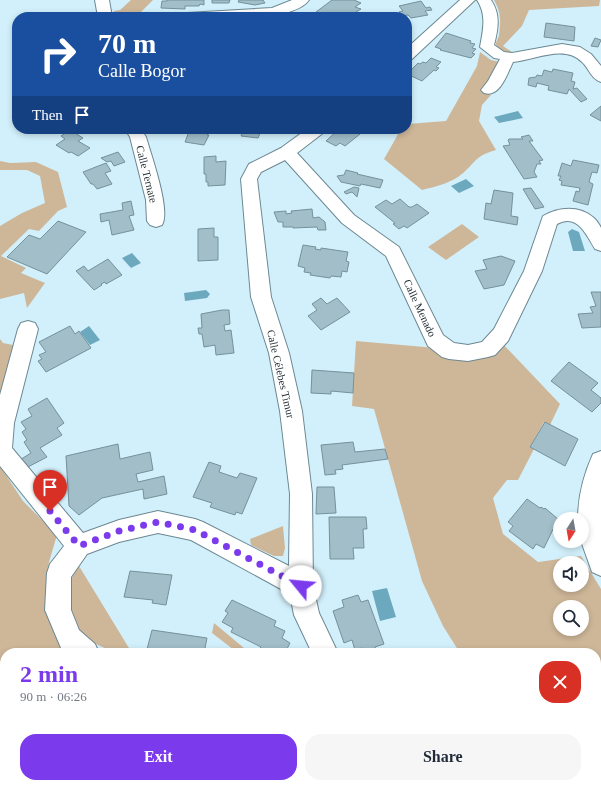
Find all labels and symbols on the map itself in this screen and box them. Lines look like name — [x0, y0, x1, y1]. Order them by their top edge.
street label: Calle Ternate — [134, 144, 160, 204]
street label: Calle Menado — [401, 277, 439, 339]
street label: Calle Célebes Timur — [265, 329, 297, 420]
pin — [33, 470, 67, 511]
north arrow — [553, 512, 589, 548]
position arrow — [280, 565, 322, 607]

